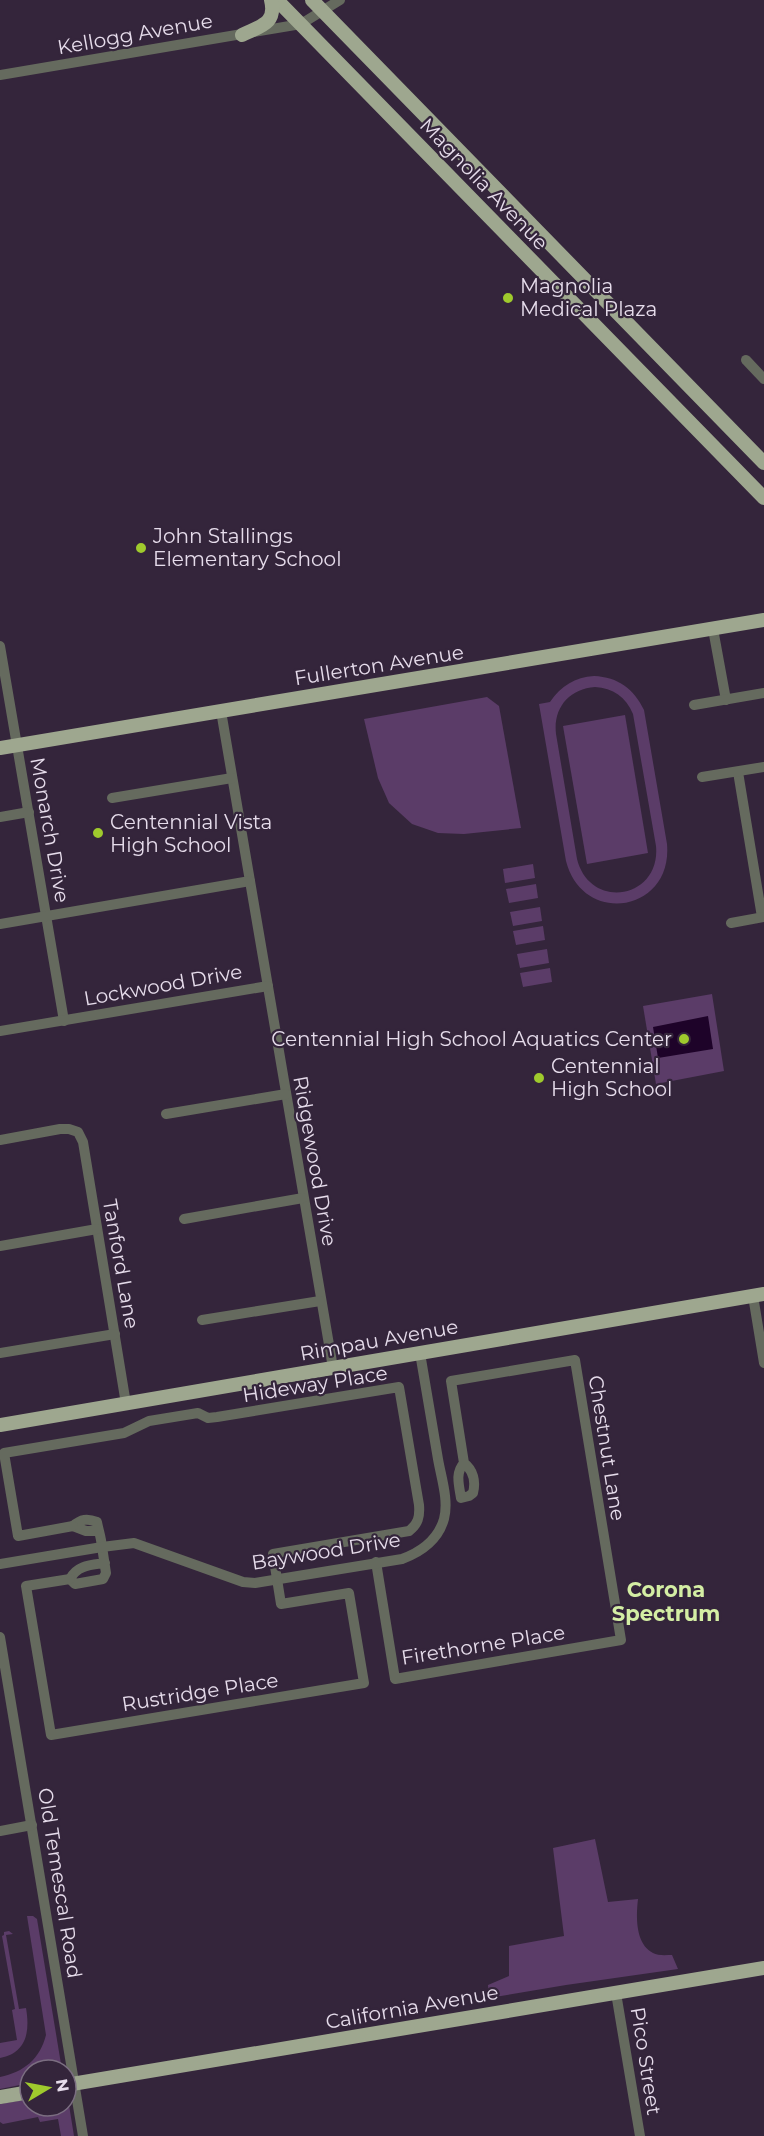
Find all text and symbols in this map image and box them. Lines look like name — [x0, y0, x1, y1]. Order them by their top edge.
street label: Kellogg Avenue — [55, 9, 215, 59]
street label: Magnolia Avenue — [415, 113, 553, 255]
place label: Magnolia Medical Plaza — [520, 274, 657, 321]
marker: Magnolia Medical Plaza — [501, 291, 515, 305]
place label: John Stallings Elementary School — [152, 524, 342, 571]
marker: John Stallings Elementary School — [134, 541, 148, 555]
street label: Fullerton Avenue — [292, 640, 466, 690]
street label: Monarch Drive — [25, 756, 75, 904]
place label: Centennial Vista High School — [110, 810, 272, 857]
marker: Centennial Vista High School — [91, 826, 105, 840]
street label: Lockwood Drive — [82, 959, 244, 1011]
place label: Centennial High School Aquatics Center — [271, 1027, 672, 1051]
marker: Centennial High School Aquatics Center — [677, 1032, 691, 1046]
place label: Centennial High School — [551, 1054, 673, 1101]
marker: Centennial High School — [532, 1071, 546, 1085]
street label: Ridgewood Drive — [288, 1074, 342, 1248]
street label: Tanford Lane — [98, 1197, 144, 1331]
street label: Rimpau Avenue — [298, 1314, 460, 1366]
street label: Hideway Place — [241, 1361, 389, 1407]
street label: Chestnut Lane — [584, 1373, 630, 1523]
street label: Baywood Drive — [250, 1527, 402, 1575]
district label: Corona Spectrum — [612, 1577, 720, 1626]
street label: Firethorne Place — [399, 1620, 567, 1670]
street label: Rustridge Place — [120, 1668, 280, 1716]
street label: Old Temescal Road — [33, 1786, 87, 1980]
street label: California Avenue — [324, 1980, 500, 2034]
street label: Pico Street — [626, 2005, 666, 2117]
north arrow — [18, 2058, 78, 2118]
text: N — [52, 2077, 73, 2094]

